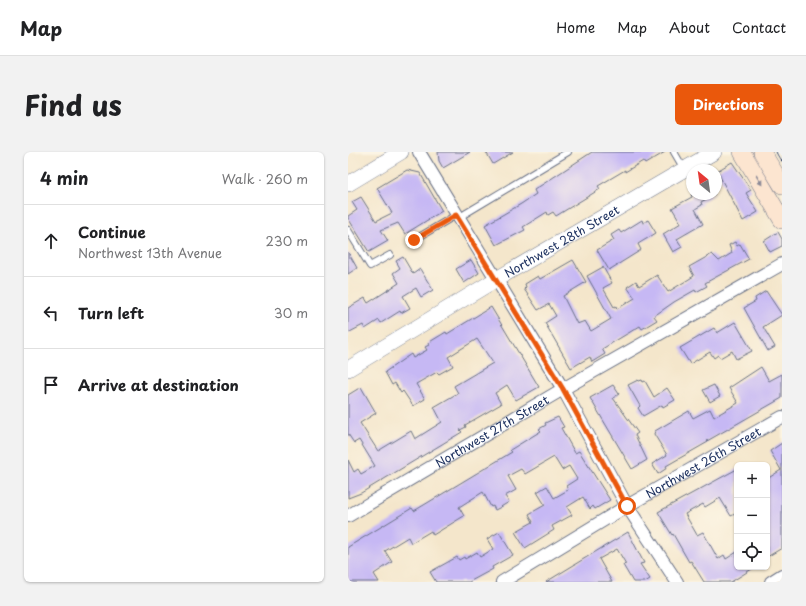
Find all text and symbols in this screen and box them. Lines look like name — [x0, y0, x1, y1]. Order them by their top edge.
text: Map — [20, 14, 62, 42]
text: Home — [556, 17, 595, 38]
text: Map — [617, 17, 647, 38]
text: About — [669, 17, 710, 38]
text: Contact — [732, 17, 786, 38]
text: Find us — [24, 83, 122, 126]
button: Directions — [675, 84, 782, 125]
north arrow — [686, 164, 722, 200]
text: 4 min — [40, 165, 88, 191]
text: Walk · 260 m — [222, 169, 308, 188]
one-way arrow — [755, 174, 762, 186]
street label: Northwest 28th Street — [501, 200, 623, 282]
text: Continue — [78, 220, 146, 243]
icon: ahead — [40, 230, 62, 252]
text: 230 m — [266, 231, 308, 250]
route end — [405, 231, 423, 249]
text: Northwest 13th Avenue — [78, 243, 222, 262]
text: Turn left — [78, 301, 144, 324]
icon: left — [40, 302, 62, 324]
text: 30 m — [274, 303, 308, 322]
text: Arrive at destination — [78, 373, 239, 396]
icon: arrive — [40, 374, 62, 396]
street label: Northwest 27th Street — [432, 390, 552, 472]
street label: Northwest 26th Street — [642, 422, 764, 503]
map controls — [734, 462, 770, 570]
button: + — [734, 462, 770, 498]
route start — [618, 497, 636, 515]
button: − — [734, 498, 770, 534]
button: locate — [734, 534, 770, 570]

